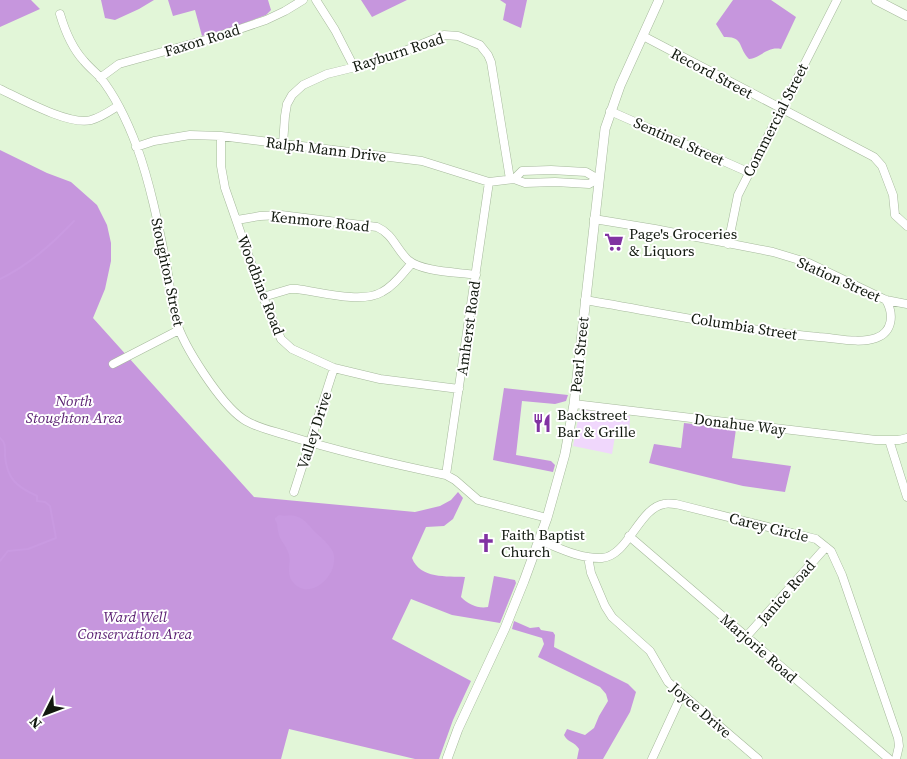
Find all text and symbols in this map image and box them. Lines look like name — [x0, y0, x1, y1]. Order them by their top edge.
street label: Faxon Road — [162, 18, 243, 61]
street label: Rayburn Road — [350, 27, 447, 77]
street label: Record Street — [667, 43, 757, 103]
street label: Commercial Street — [737, 60, 813, 180]
street label: Sentinel Street — [630, 112, 728, 170]
street label: Ralph Mann Drive — [265, 131, 388, 167]
street label: Kenmore Road — [269, 205, 371, 237]
street label: Stoughton Street — [146, 216, 190, 328]
place label: Page's Groceries & Liquors — [629, 223, 737, 261]
supermarket icon: Page's Groceries & Liquors — [603, 231, 625, 253]
street label: Woodbine Road — [232, 232, 290, 339]
street label: Station Street — [794, 251, 884, 307]
street label: Amherst Road — [451, 279, 485, 377]
street label: Columbia Street — [689, 307, 799, 345]
street label: Pearl Street — [565, 316, 593, 394]
street label: Valley Drive — [292, 388, 337, 471]
park label: North Stoughton Area — [26, 390, 122, 428]
place label: Backstreet Bar & Grille — [557, 404, 636, 442]
street label: Donahue Way — [693, 408, 787, 440]
restaurant icon: Backstreet Bar & Grille — [531, 412, 553, 434]
street label: Carey Circle — [727, 507, 811, 547]
place label: Faith Baptist Church — [501, 524, 585, 562]
church icon: Faith Baptist Church — [475, 532, 497, 554]
street label: Janice Road — [752, 555, 820, 629]
park label: Ward Well Conservation Area — [78, 606, 193, 644]
street label: Marjorie Road — [716, 609, 802, 688]
street label: Joyce Drive — [665, 677, 737, 743]
north arrow — [20, 689, 70, 739]
text: N — [24, 712, 46, 733]

